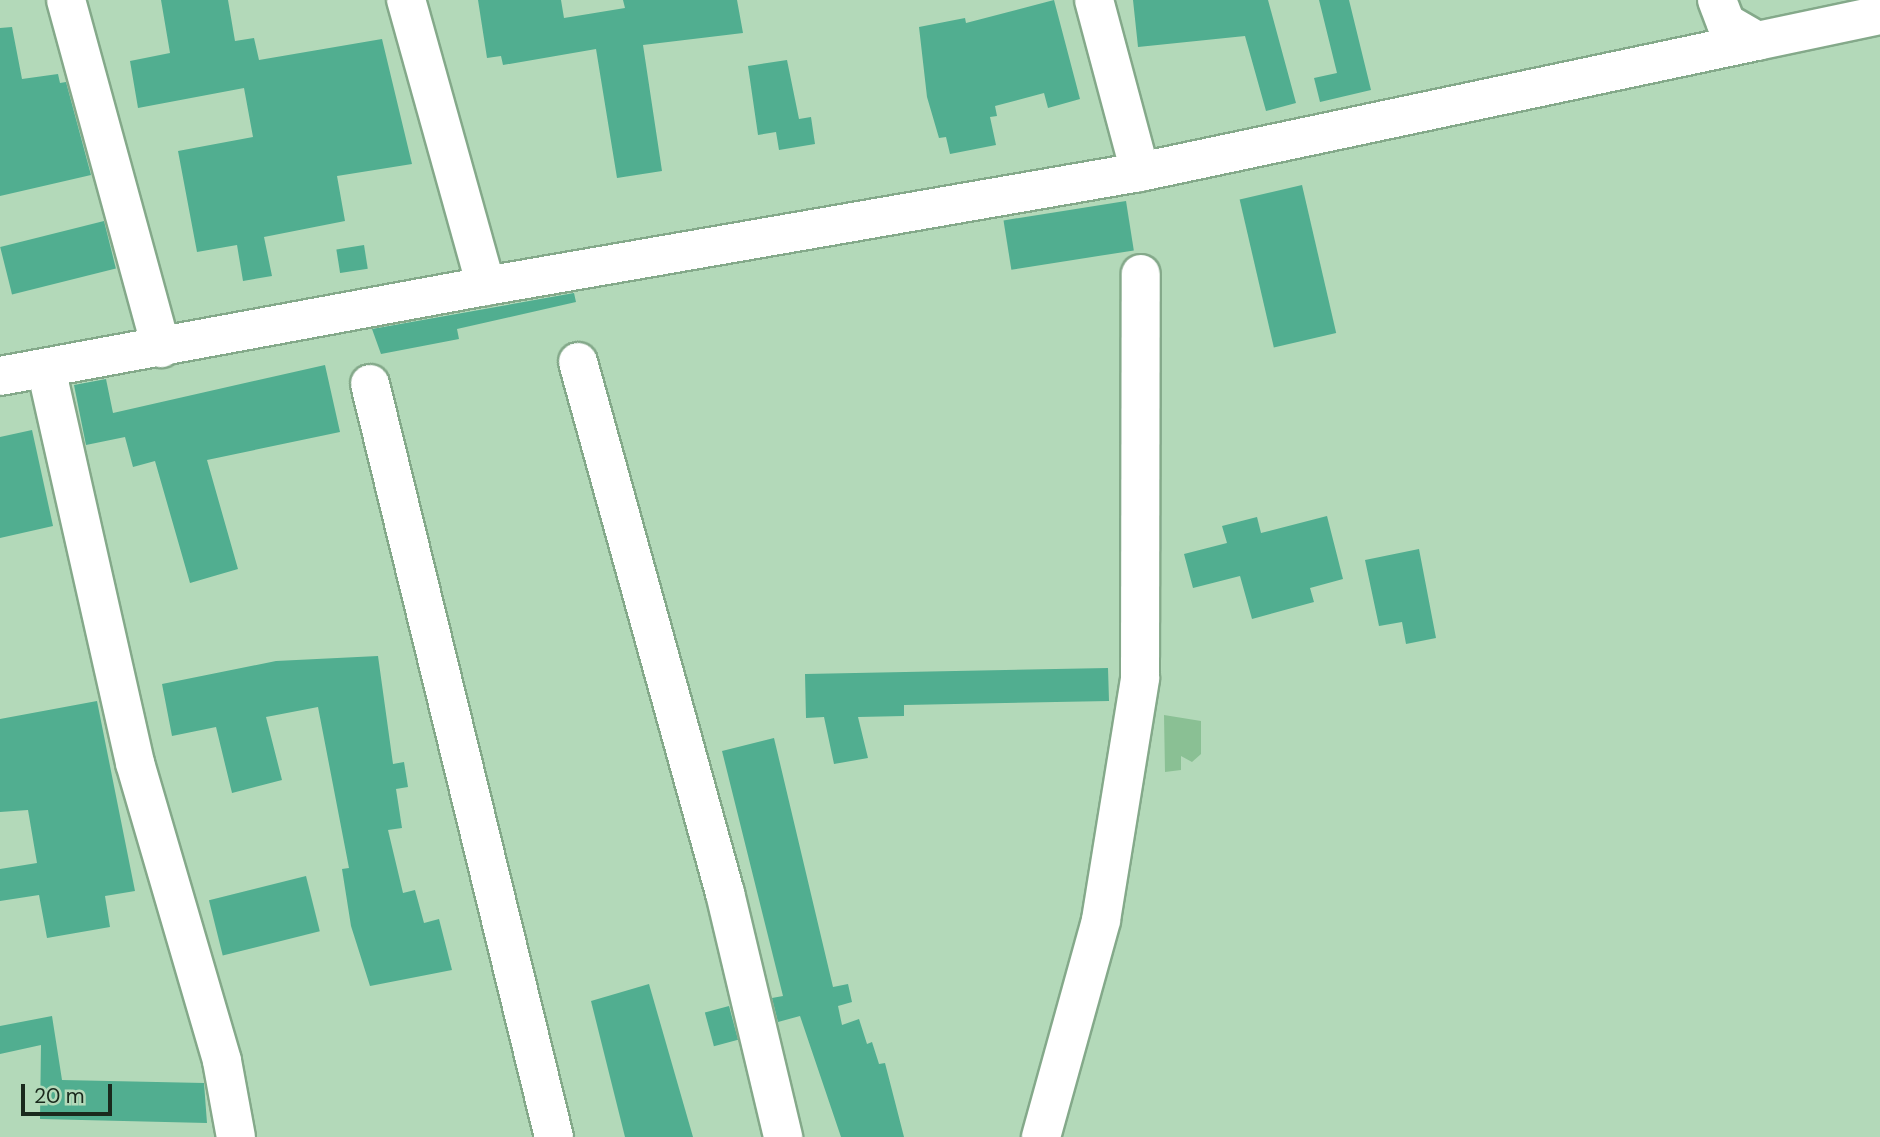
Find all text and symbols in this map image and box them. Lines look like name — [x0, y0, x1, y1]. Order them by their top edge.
scale bar — [24, 1070, 116, 1114]
text: 20 m — [34, 1082, 85, 1110]

